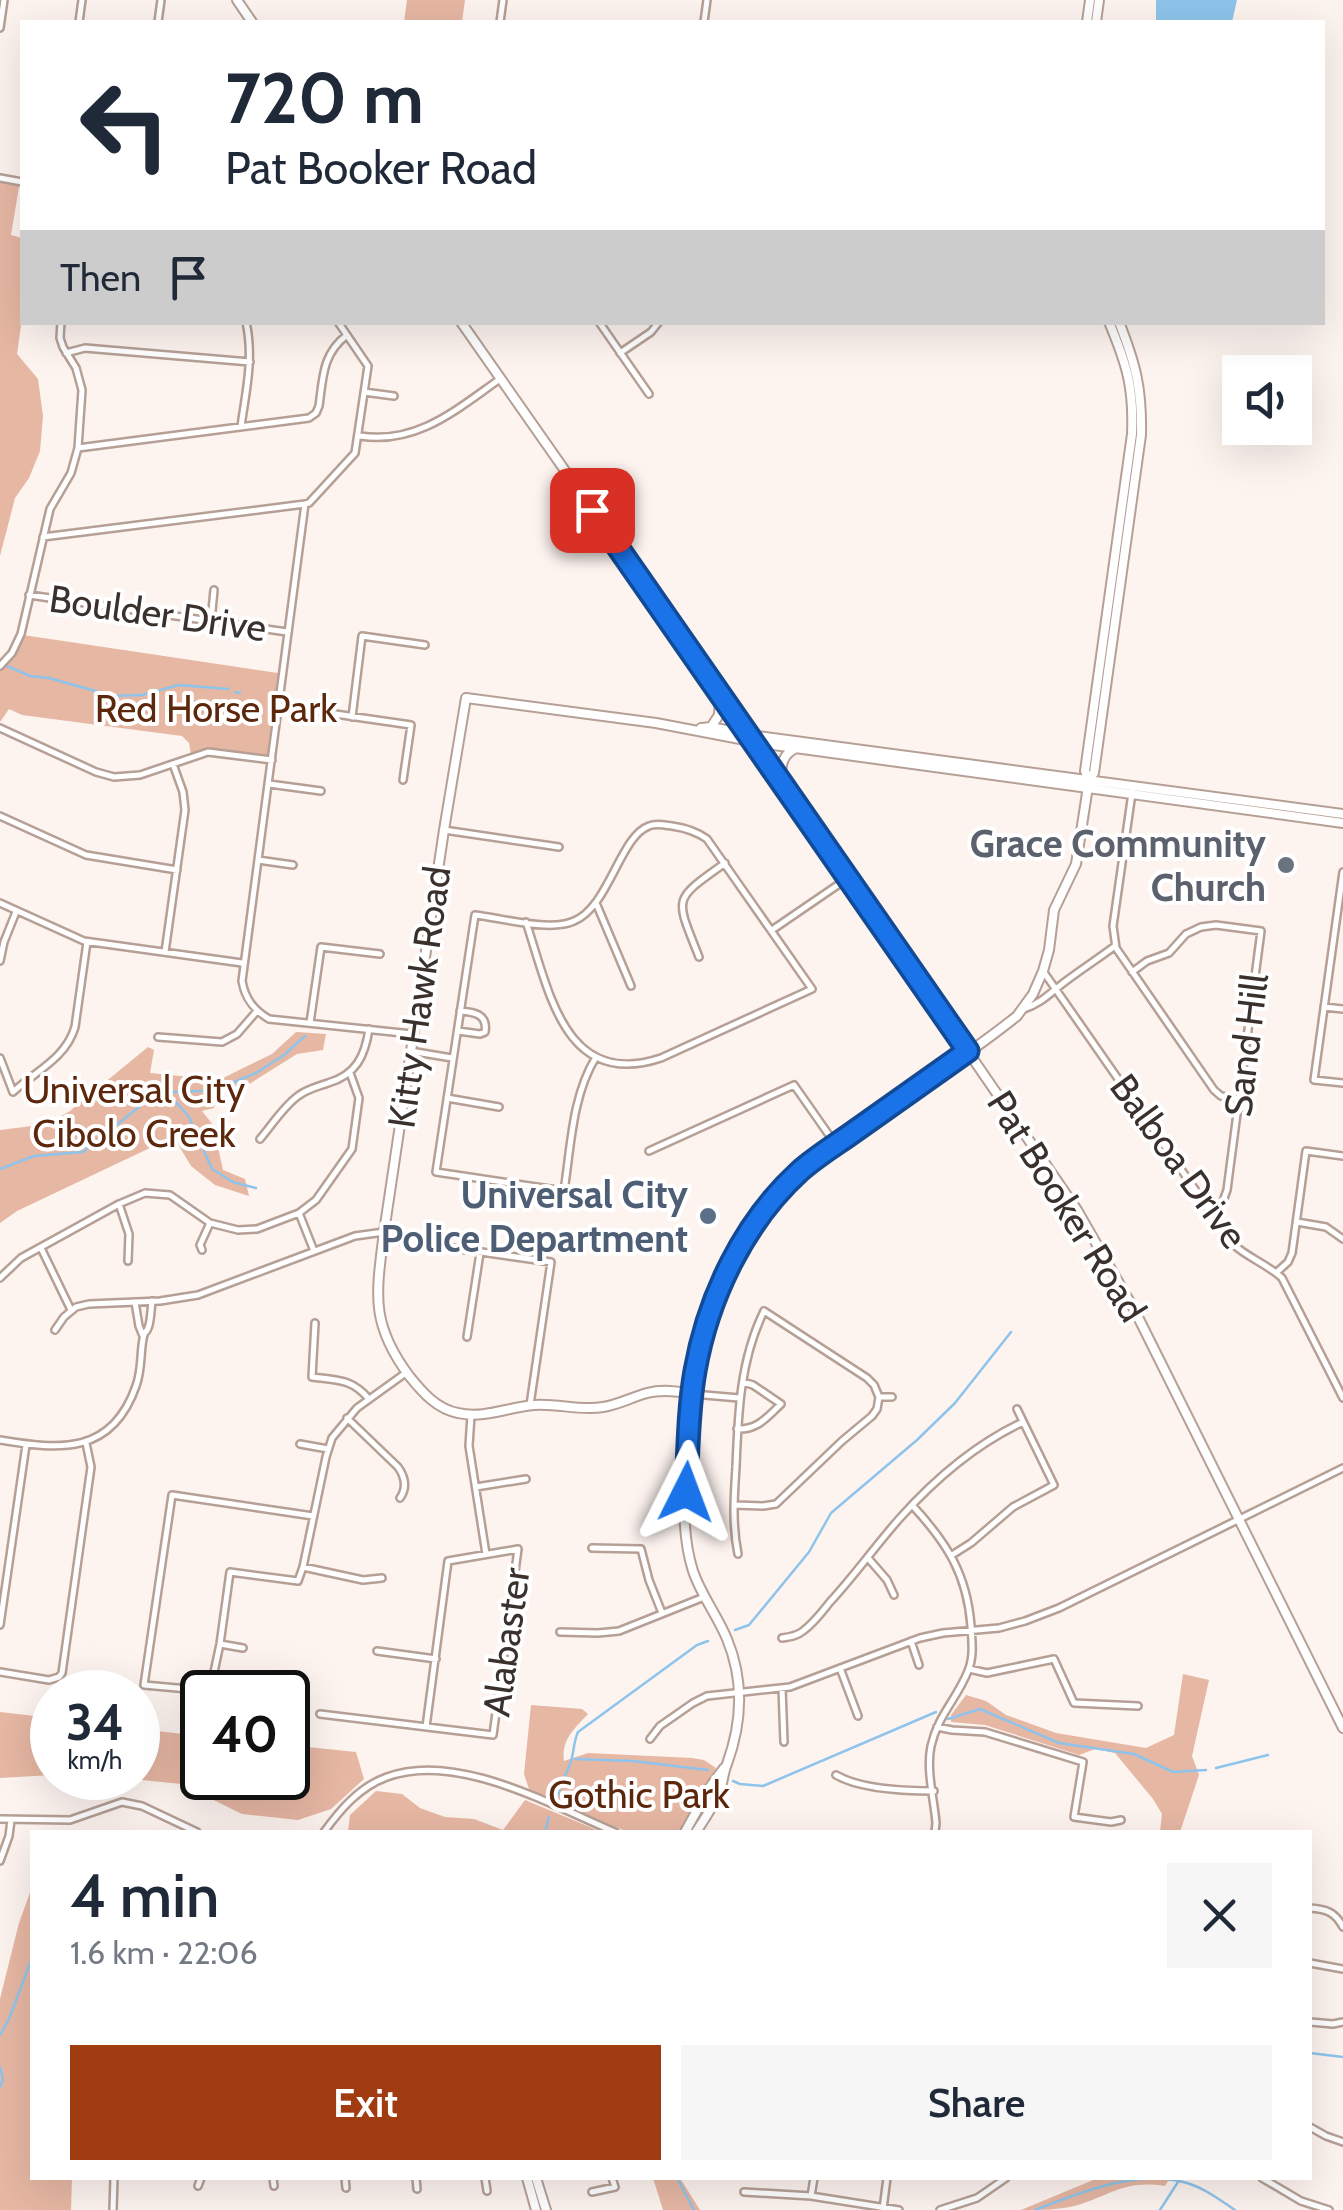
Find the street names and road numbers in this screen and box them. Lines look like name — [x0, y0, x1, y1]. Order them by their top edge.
street label: Boulder Drive — [46, 575, 270, 651]
street label: Kitty Hawk Road — [377, 863, 461, 1131]
street label: Sand Hill — [1214, 971, 1278, 1119]
street label: Balboa Drive — [1100, 1065, 1258, 1257]
street label: Pat Booker Road — [977, 1082, 1157, 1330]
street label: Alabaster — [472, 1565, 540, 1719]

